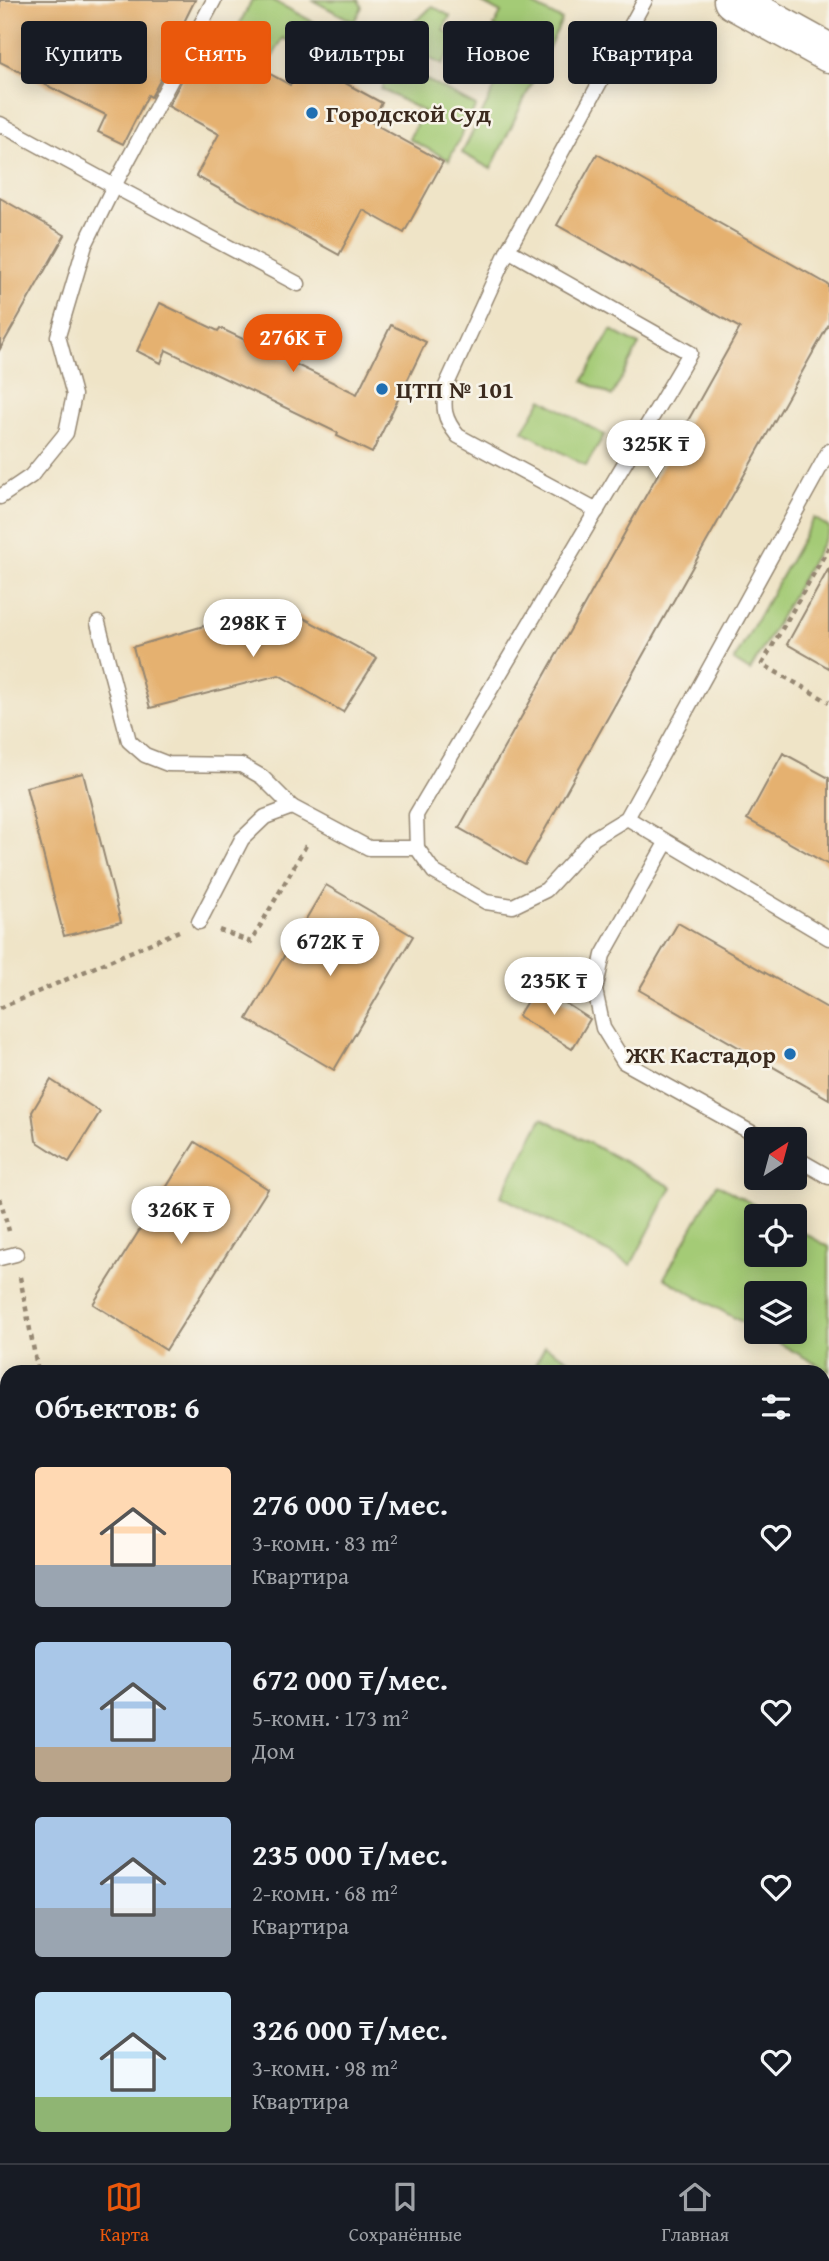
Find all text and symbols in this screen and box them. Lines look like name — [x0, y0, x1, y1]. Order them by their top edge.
chip: Купить — [21, 21, 147, 84]
chip: Снять — [161, 21, 271, 84]
chip: Фильтры — [285, 21, 429, 84]
chip: Новое — [443, 21, 554, 84]
chip: Квартира — [568, 21, 717, 84]
place label: Городской Суд — [326, 96, 491, 131]
marker: Городской Суд — [304, 105, 320, 121]
pin: 276K ₸ — [236, 314, 350, 374]
text: 276K ₸ — [259, 320, 327, 353]
place label: ЦТП № 101 — [396, 372, 514, 407]
marker: ЦТП № 101 — [374, 381, 390, 397]
pin: 325K ₸ — [599, 420, 713, 480]
text: 325K ₸ — [622, 426, 690, 459]
pin: 298K ₸ — [196, 600, 310, 659]
text: 298K ₸ — [219, 605, 287, 638]
pin: 672K ₸ — [273, 918, 387, 978]
text: 672K ₸ — [296, 924, 364, 957]
pin: 235K ₸ — [497, 958, 611, 1017]
text: 235K ₸ — [520, 963, 588, 996]
place label: ЖК Кастадор — [625, 1037, 776, 1072]
marker: ЖК Кастадор — [782, 1046, 798, 1062]
north arrow — [744, 1127, 807, 1190]
map controls — [744, 1127, 807, 1344]
pin: 326K ₸ — [124, 1186, 238, 1246]
text: 326K ₸ — [147, 1192, 215, 1225]
button: locate — [744, 1204, 807, 1267]
button: layers — [744, 1281, 807, 1344]
text: Объектов: 6 — [35, 1385, 199, 1429]
icon: filters — [757, 1388, 795, 1426]
text: 276 000 ₸/мес. — [252, 1482, 448, 1526]
icon: home — [91, 1495, 175, 1579]
icon: heart — [757, 1518, 795, 1556]
text: 3-комн. · 83 m² — [252, 1526, 398, 1559]
text: Квартира — [252, 1559, 349, 1592]
text: 672 000 ₸/мес. — [252, 1657, 448, 1701]
icon: home — [91, 1670, 175, 1754]
icon: heart — [757, 1693, 795, 1731]
text: 5-комн. · 173 m² — [252, 1701, 409, 1734]
text: Дом — [252, 1734, 295, 1767]
text: 235 000 ₸/мес. — [252, 1832, 448, 1876]
icon: home — [91, 1845, 175, 1929]
icon: heart — [757, 1868, 795, 1906]
text: 2-комн. · 68 m² — [252, 1876, 398, 1909]
text: Квартира — [252, 1909, 349, 1942]
text: 326 000 ₸/мес. — [252, 2007, 448, 2051]
icon: home — [91, 2020, 175, 2104]
icon: heart — [757, 2043, 795, 2081]
text: 3-комн. · 98 m² — [252, 2051, 398, 2084]
text: Квартира — [252, 2084, 349, 2117]
tab: Карта — [100, 2178, 149, 2248]
tab: Сохранённые — [349, 2178, 462, 2248]
tab: Главная — [662, 2178, 729, 2248]

